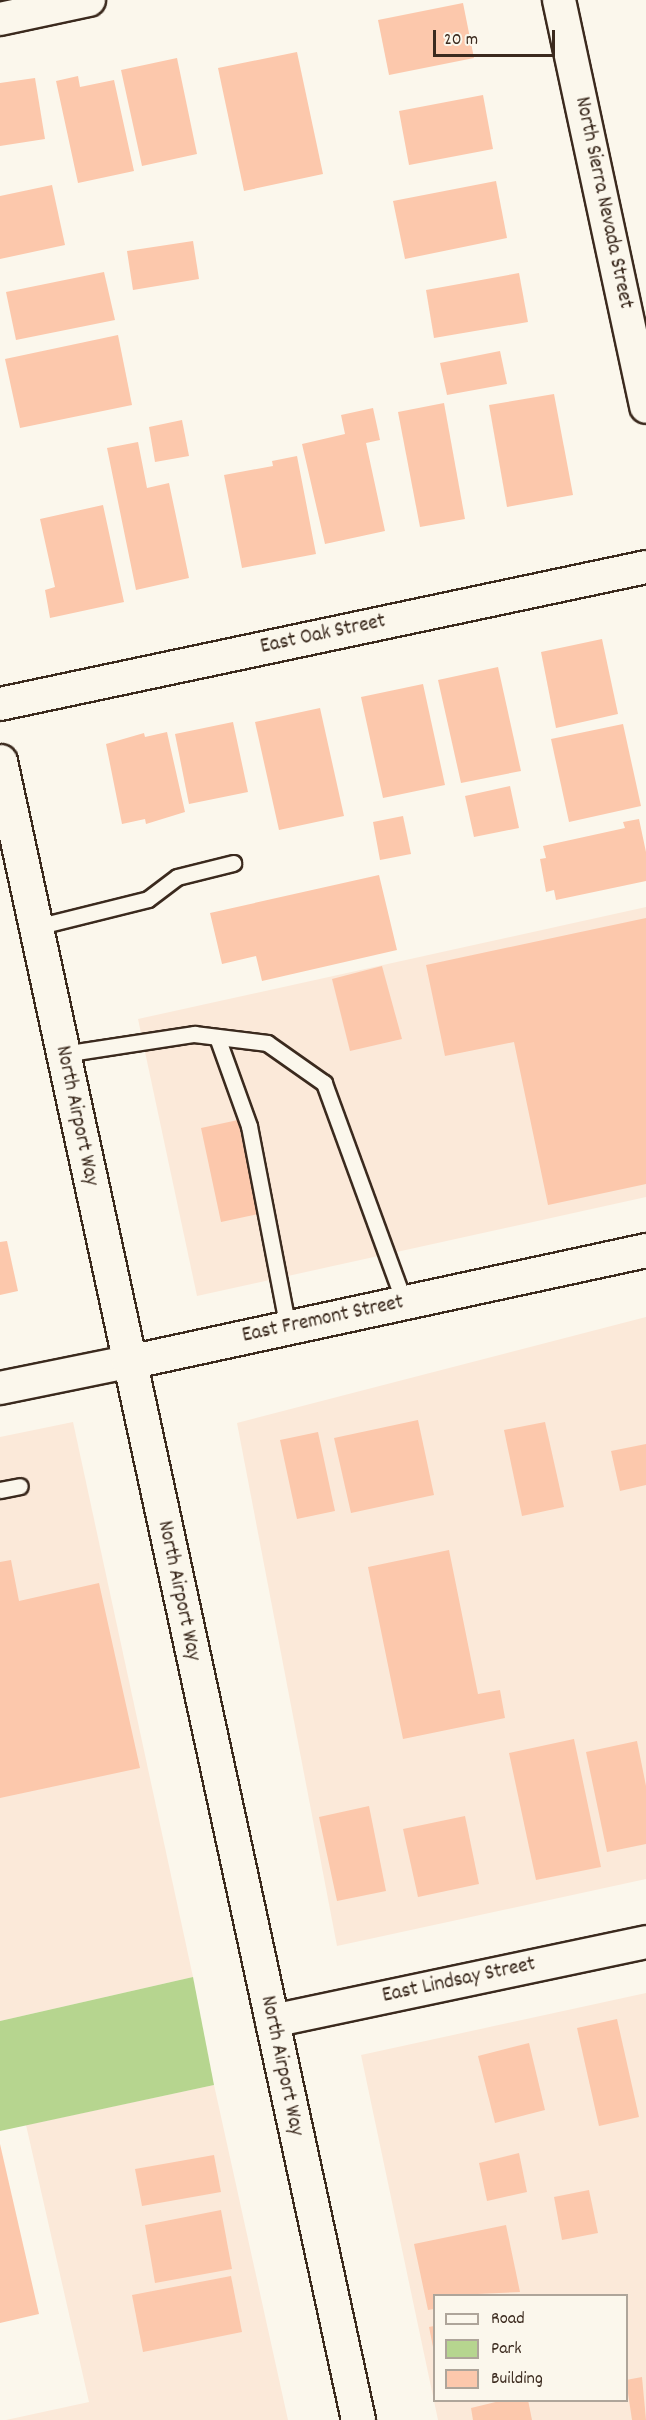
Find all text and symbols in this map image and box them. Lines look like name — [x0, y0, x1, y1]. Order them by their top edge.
scale bar — [436, 18, 558, 56]
text: 20 m — [444, 28, 478, 53]
street label: North Sierra Nevada Street — [568, 95, 638, 311]
street label: East Oak Street — [258, 609, 388, 661]
street label: North Airport Way — [49, 1044, 103, 1188]
street label: East Fremont Street — [240, 1291, 406, 1349]
street label: North Airport Way — [151, 1519, 205, 1663]
street label: East Lindsay Street — [380, 1952, 538, 2010]
street label: North Airport Way — [254, 1994, 308, 2138]
legend — [433, 2294, 628, 2402]
text: Road — [491, 2307, 525, 2332]
text: Park — [491, 2337, 522, 2362]
text: Building — [491, 2367, 543, 2392]

